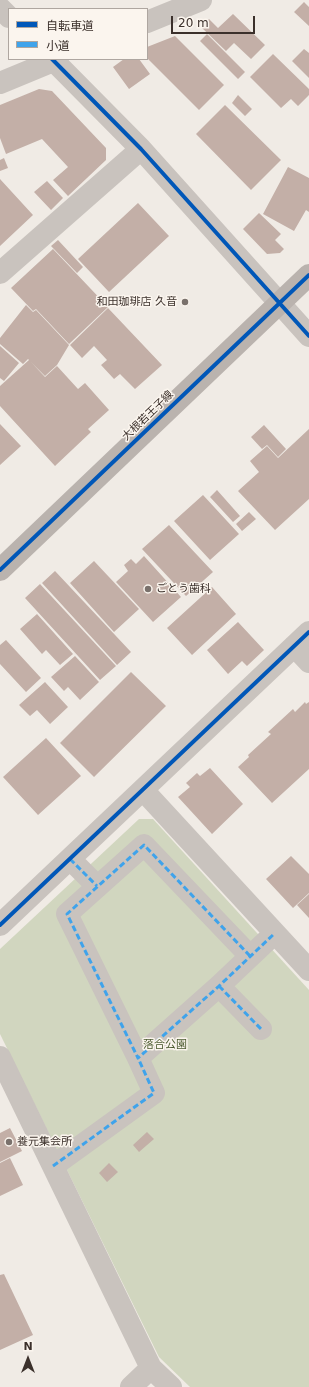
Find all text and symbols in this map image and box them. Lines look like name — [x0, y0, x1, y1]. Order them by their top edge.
legend — [8, 8, 148, 60]
scale bar — [173, 8, 257, 34]
text: 20 m — [178, 16, 209, 30]
text: 自転車道 — [46, 19, 94, 33]
text: 小道 — [46, 39, 70, 53]
place label: 和田珈琲店 久音 — [97, 295, 177, 309]
marker: 和田珈琲店 久音 — [180, 297, 190, 307]
street label: 大根若王子線 — [120, 388, 176, 444]
place label: ごとう歯科 — [156, 582, 211, 596]
marker: ごとう歯科 — [143, 584, 153, 594]
park label: 落合公園 — [143, 1038, 187, 1052]
place label: 養元集会所 — [17, 1135, 72, 1149]
marker: 養元集会所 — [4, 1137, 14, 1147]
north arrow — [8, 1339, 48, 1379]
text: N — [23, 1340, 33, 1353]

